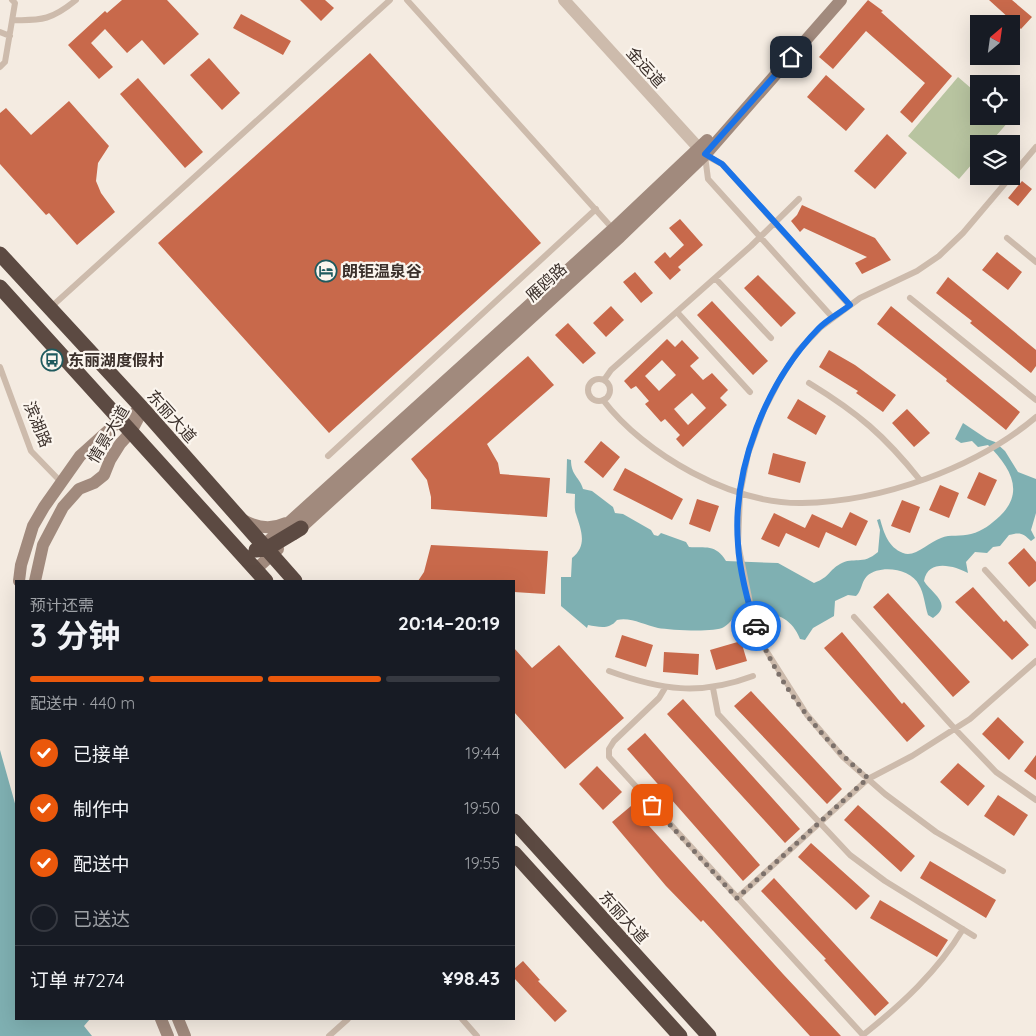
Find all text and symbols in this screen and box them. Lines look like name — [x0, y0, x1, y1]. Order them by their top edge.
north arrow — [970, 15, 1020, 65]
map controls — [970, 15, 1020, 185]
pin — [770, 36, 812, 78]
street label: 金运道 — [623, 42, 669, 92]
icon: home — [777, 43, 805, 71]
button: locate — [970, 75, 1020, 125]
button: layers — [970, 135, 1020, 185]
hotel icon: 朗钜温泉谷 — [314, 259, 338, 283]
street label: 雁鸥路 — [521, 259, 571, 305]
place label: 朗钜温泉谷 — [342, 261, 422, 281]
bus stop icon: 东丽湖度假村 — [40, 348, 64, 372]
place label: 东丽湖度假村 — [68, 350, 164, 370]
street label: 东丽大道 — [143, 386, 201, 446]
street label: 滨湖路 — [20, 398, 56, 450]
street label: 情景大道 — [83, 401, 133, 467]
text: 预计还需 — [30, 595, 94, 615]
courier — [731, 601, 781, 651]
text: 20:14–20:19 — [398, 611, 500, 635]
icon: car — [742, 612, 770, 640]
text: 3 分钟 — [30, 615, 120, 655]
text: 配送中 · 440 m — [30, 693, 135, 713]
icon: check — [30, 739, 58, 767]
text: 已接单 — [73, 742, 130, 766]
text: 19:44 — [465, 743, 500, 763]
pin — [631, 784, 673, 826]
icon: bag — [638, 791, 666, 819]
icon: check — [30, 794, 58, 822]
text: 制作中 — [73, 797, 130, 821]
text: 19:50 — [464, 798, 500, 818]
icon: check — [30, 849, 58, 877]
text: 配送中 — [73, 852, 130, 876]
text: 19:55 — [465, 853, 500, 873]
street label: 东丽大道 — [595, 887, 653, 947]
text: 已送达 — [73, 907, 130, 931]
text: ¥98.43 — [442, 966, 500, 990]
text: 订单 #7274 — [30, 968, 125, 992]

